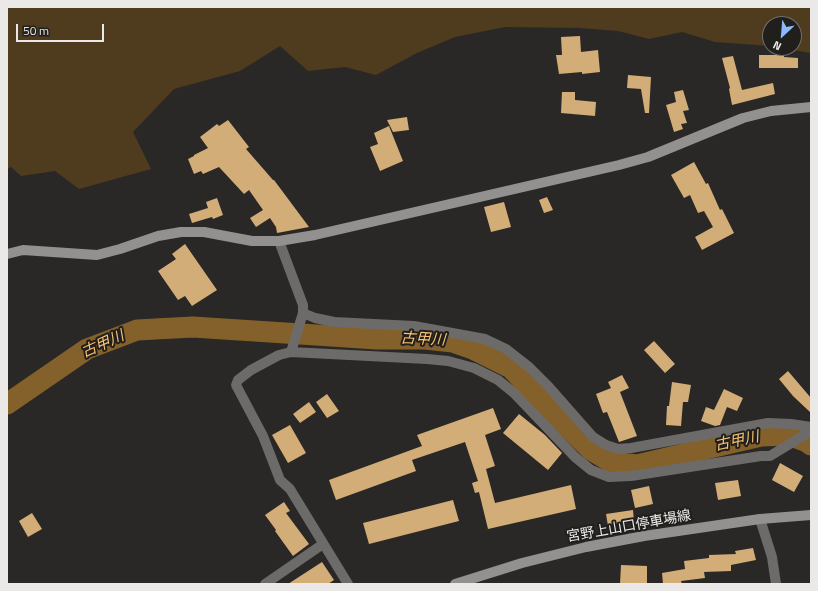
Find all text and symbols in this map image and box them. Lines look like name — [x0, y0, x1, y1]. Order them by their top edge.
scale bar — [18, 16, 106, 42]
north arrow — [762, 16, 802, 56]
text: 50 m — [23, 21, 49, 40]
text: N — [770, 37, 784, 55]
water label: 古甲川 — [79, 328, 127, 362]
water label: 古甲川 — [400, 330, 446, 350]
water label: 古甲川 — [713, 429, 761, 455]
street label: 宮野上山口停車場線 — [565, 508, 693, 546]

